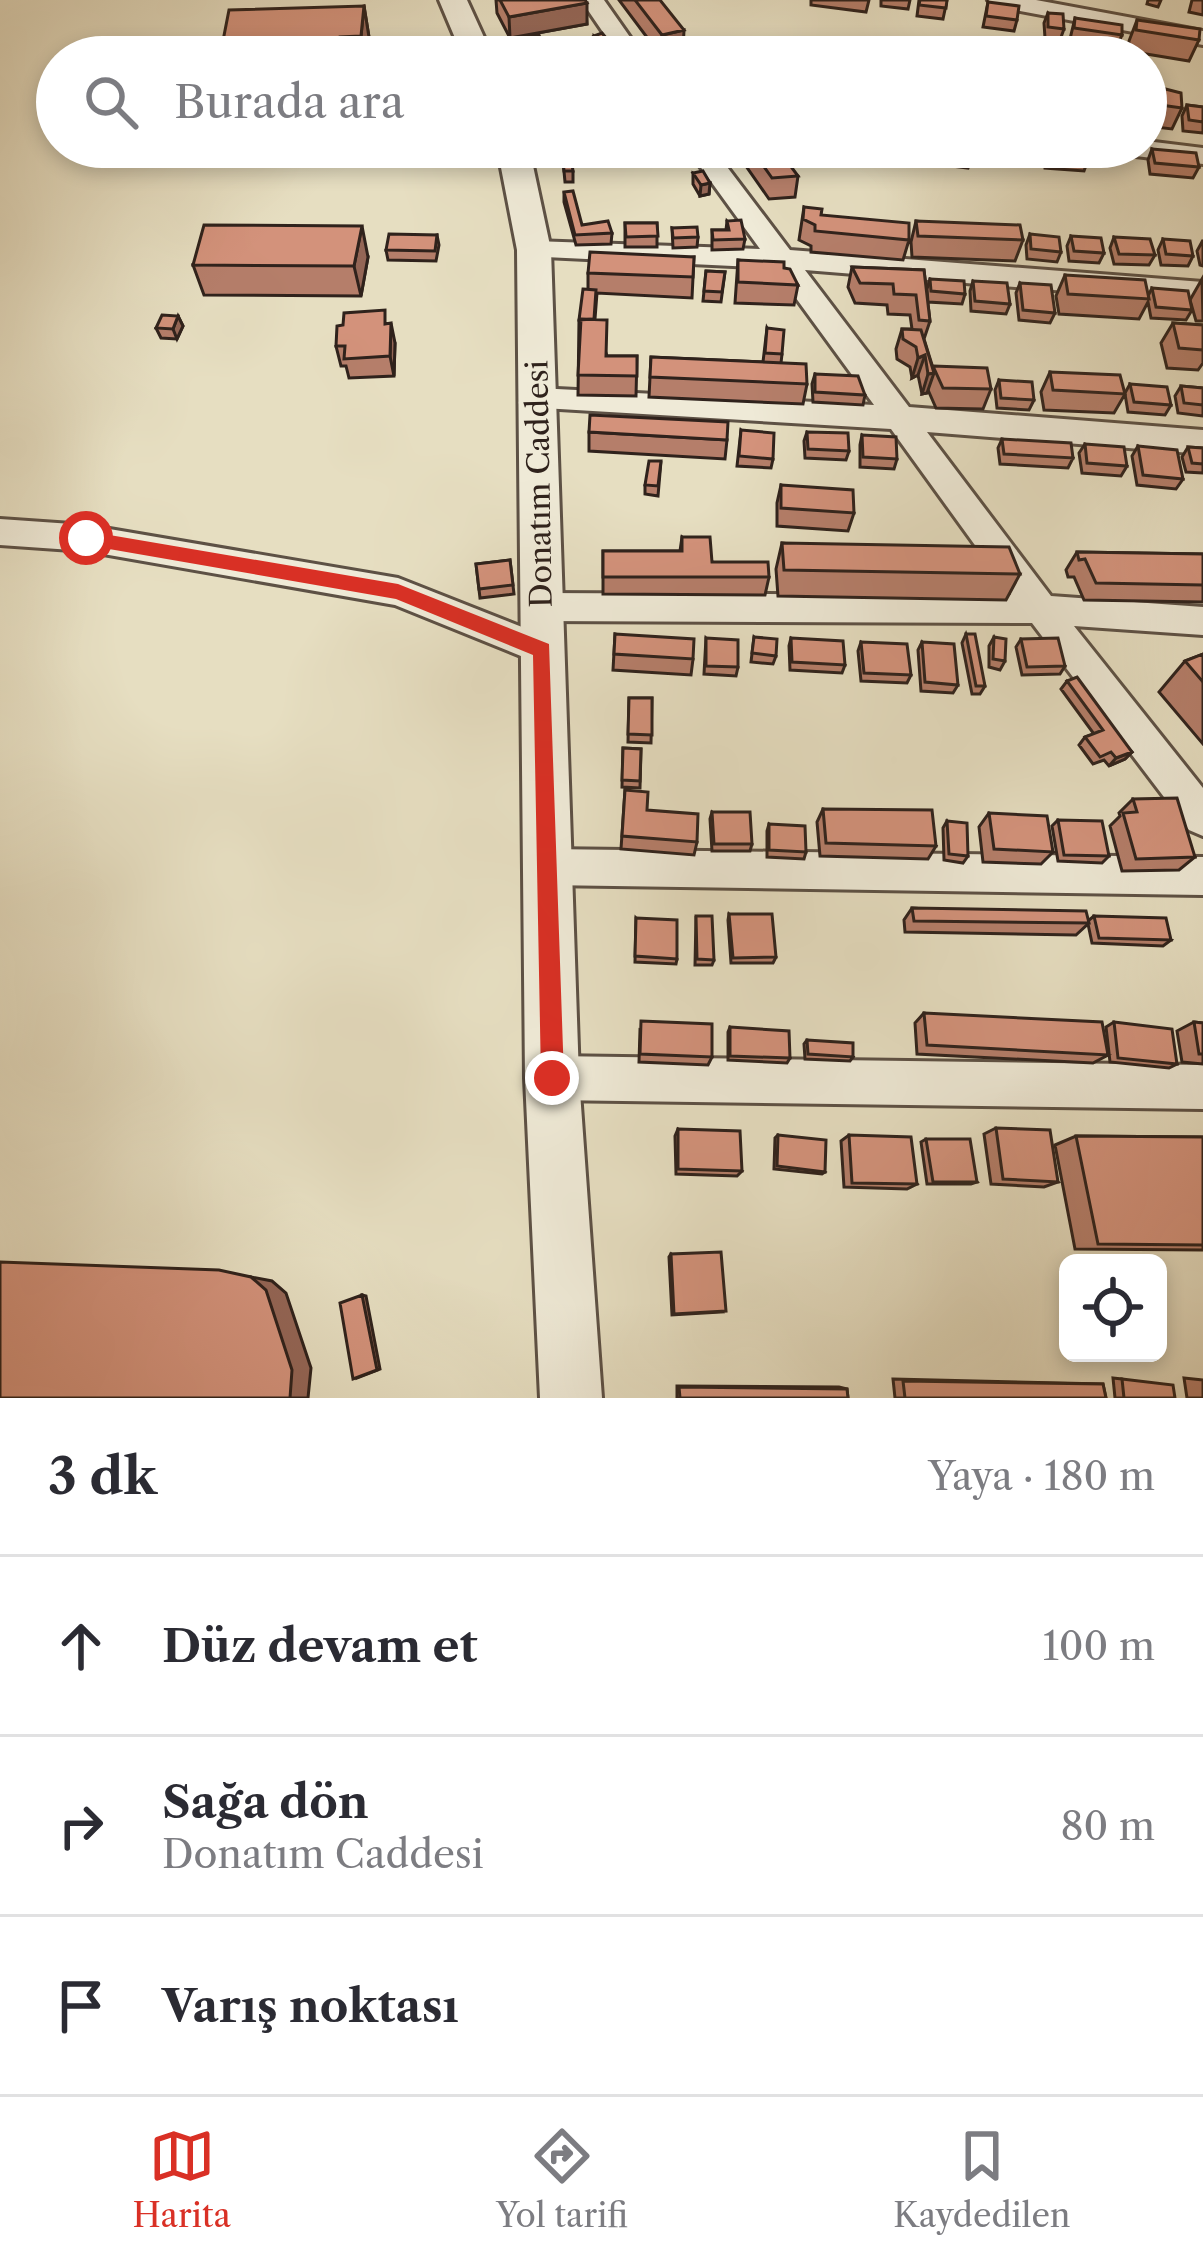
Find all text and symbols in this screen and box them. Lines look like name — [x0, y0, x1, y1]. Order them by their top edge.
search box — [36, 36, 1167, 168]
icon: search — [78, 69, 144, 135]
text: Burada ara — [174, 74, 404, 130]
street label: Donatım Caddesi — [518, 360, 560, 608]
route start — [59, 511, 113, 565]
route end — [525, 1051, 579, 1105]
map controls — [1059, 1254, 1167, 1362]
button: locate — [1059, 1254, 1167, 1362]
text: 3 dk — [48, 1445, 157, 1507]
text: Yaya · 180 m — [928, 1452, 1155, 1500]
icon: ahead — [48, 1613, 114, 1679]
text: Düz devam et — [162, 1618, 478, 1674]
text: 100 m — [1042, 1622, 1155, 1670]
text: Sağa dön — [162, 1774, 369, 1830]
icon: right — [48, 1793, 114, 1859]
text: 80 m — [1060, 1802, 1155, 1850]
text: Donatım Caddesi — [162, 1830, 484, 1878]
icon: arrive — [48, 1973, 114, 2039]
text: Varış noktası — [162, 1978, 459, 2034]
tab: Harita — [132, 2123, 231, 2236]
tab: Yol tarifi — [496, 2123, 628, 2236]
tab: Kaydedilen — [893, 2123, 1071, 2236]

